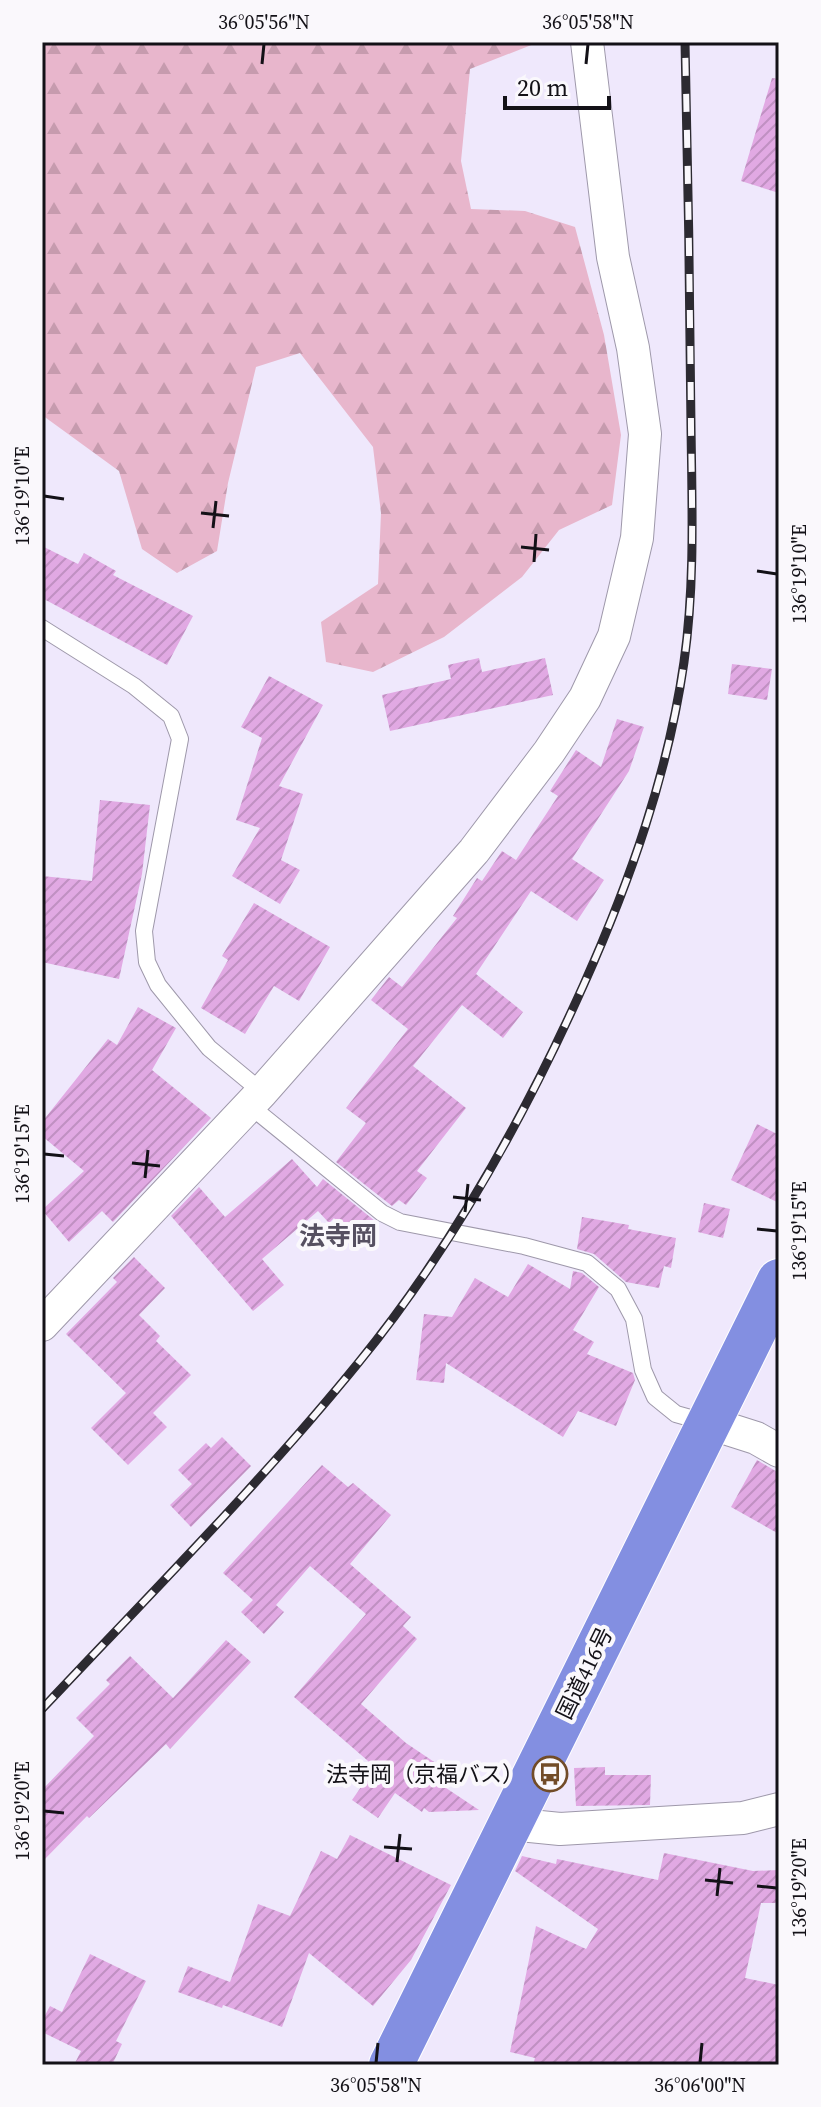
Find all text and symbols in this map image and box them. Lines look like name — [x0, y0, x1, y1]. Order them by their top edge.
text: 36°05'56"N — [218, 8, 310, 36]
text: 36°05'58"N — [542, 8, 634, 36]
scale bar — [505, 60, 609, 110]
text: 20 m — [517, 71, 568, 104]
text: 136°19'10"E — [8, 446, 36, 546]
text: 136°19'10"E — [785, 524, 813, 624]
text: 136°19'15"E — [8, 1104, 36, 1204]
text: 136°19'15"E — [785, 1181, 813, 1281]
district label: 法寺岡 — [299, 1218, 377, 1254]
street label: 国道416号 — [549, 1622, 619, 1724]
bus stop icon: 法寺岡（京福バス） — [531, 1755, 569, 1793]
place label: 法寺岡（京福バス） — [326, 1759, 524, 1789]
text: 136°19'20"E — [8, 1761, 36, 1861]
text: 136°19'20"E — [785, 1838, 813, 1938]
text: 36°05'58"N — [330, 2071, 422, 2099]
text: 36°06'00"N — [654, 2071, 746, 2099]

